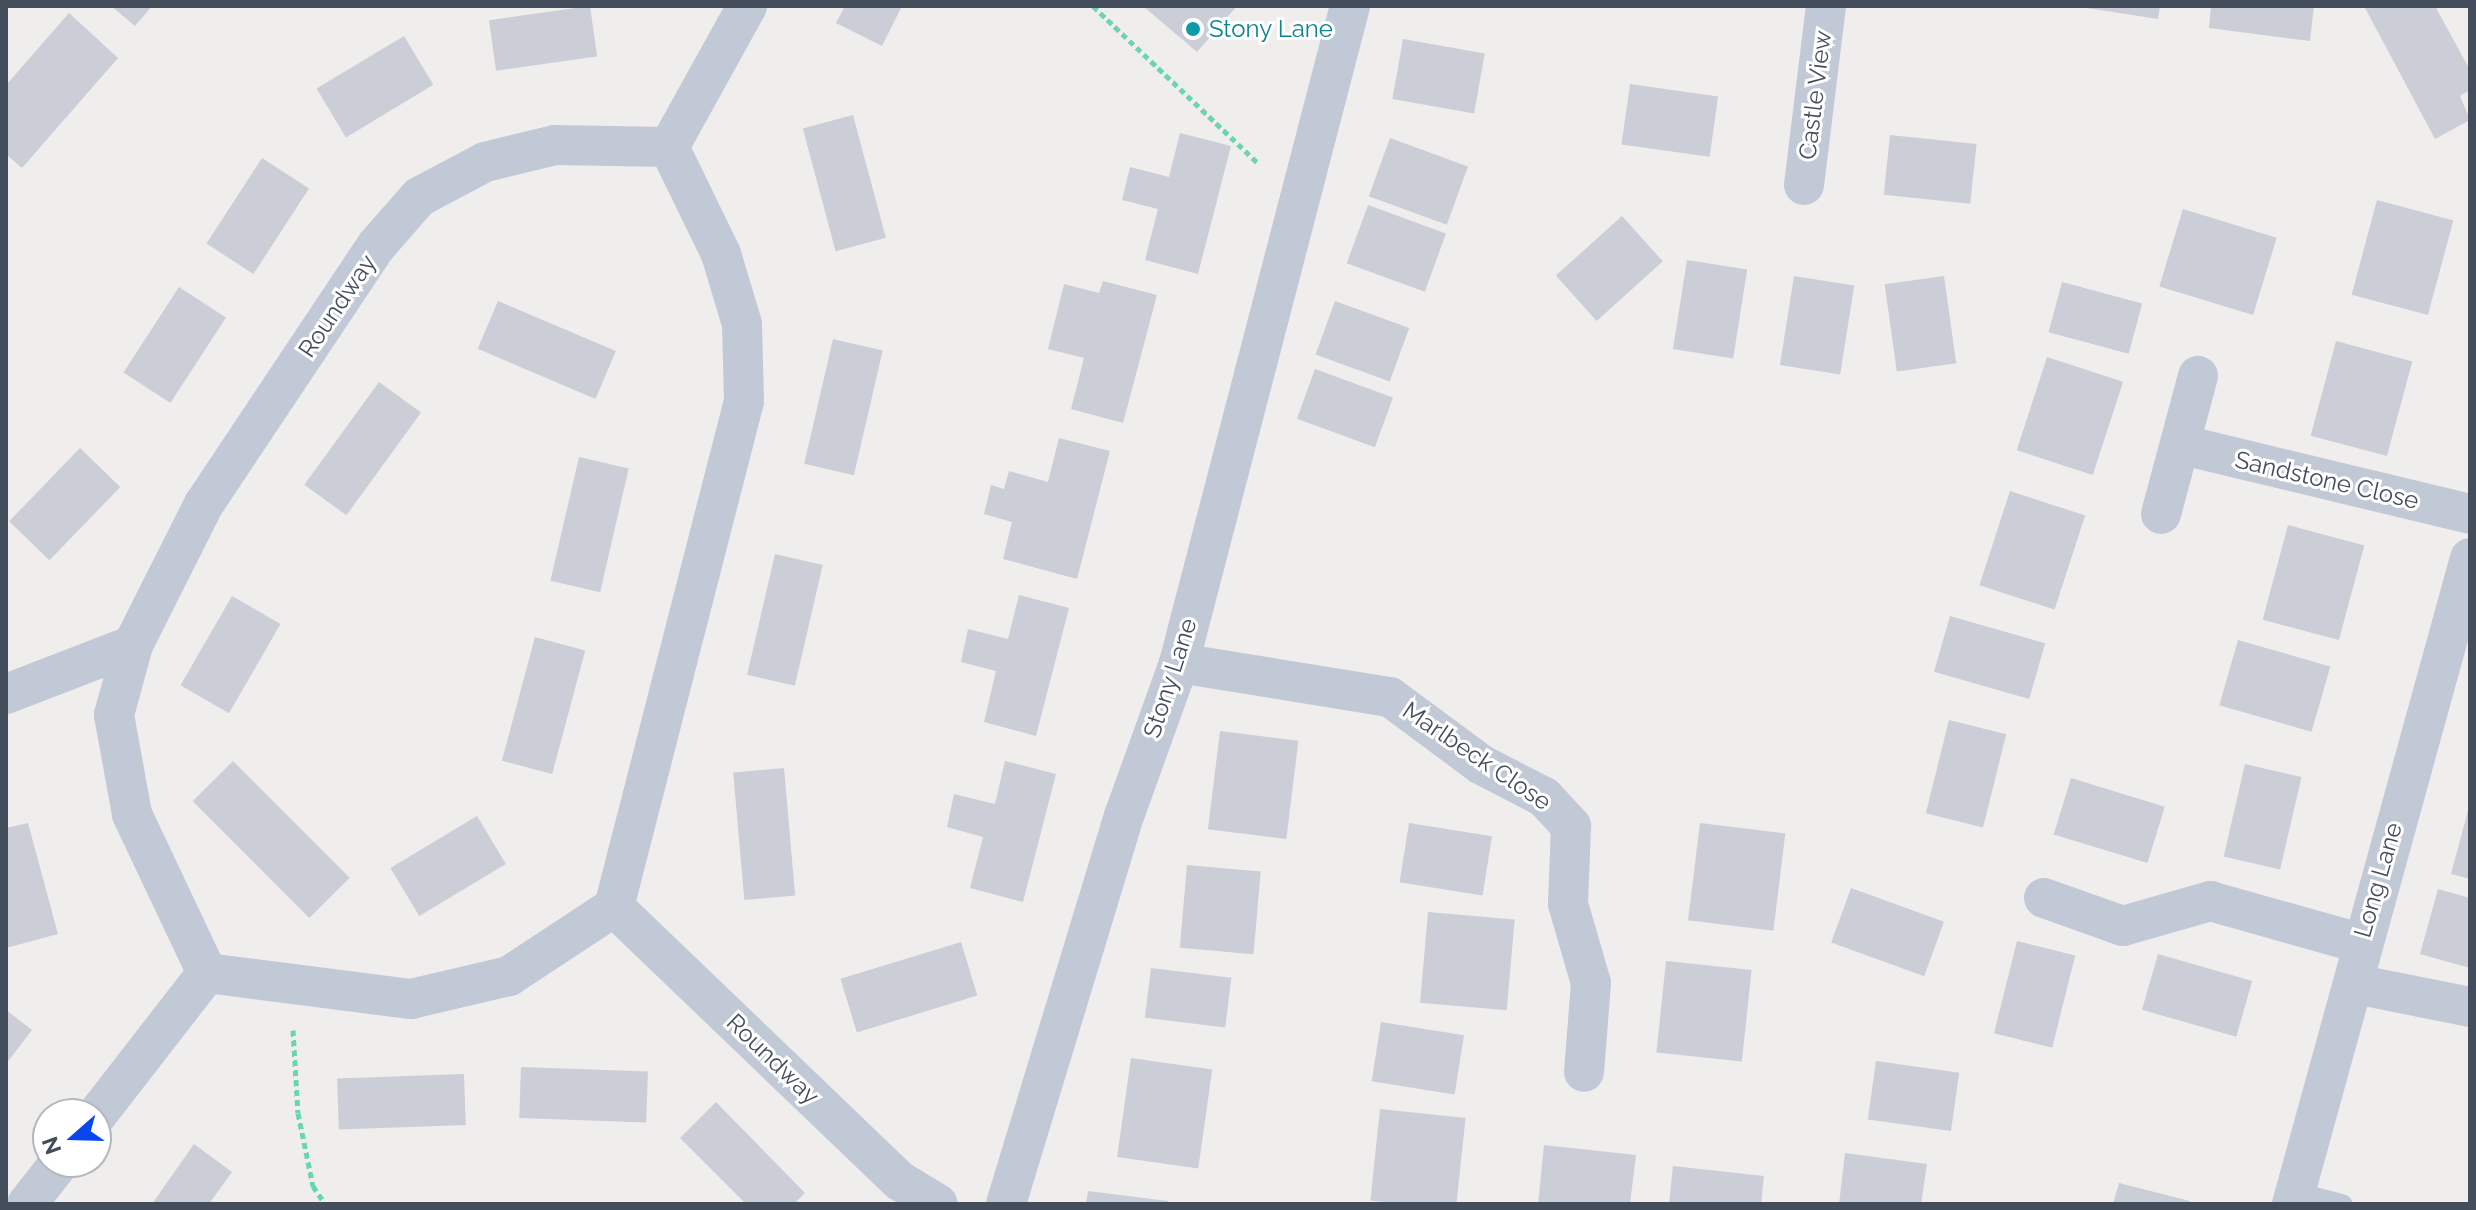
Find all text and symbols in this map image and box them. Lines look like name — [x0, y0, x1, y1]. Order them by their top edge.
place label: Stony Lane — [1209, 15, 1333, 43]
marker: Stony Lane — [1184, 20, 1202, 38]
street label: Castle View — [1793, 28, 1837, 162]
street label: Roundway — [292, 249, 382, 363]
street label: Sandstone Close — [2232, 445, 2422, 515]
street label: Stony Lane — [1137, 614, 1203, 742]
street label: Marlbeck Close — [1397, 696, 1557, 816]
street label: Long Lane — [2348, 819, 2408, 941]
street label: Roundway — [721, 1008, 825, 1110]
north arrow — [32, 1098, 112, 1178]
text: N — [36, 1133, 66, 1158]

